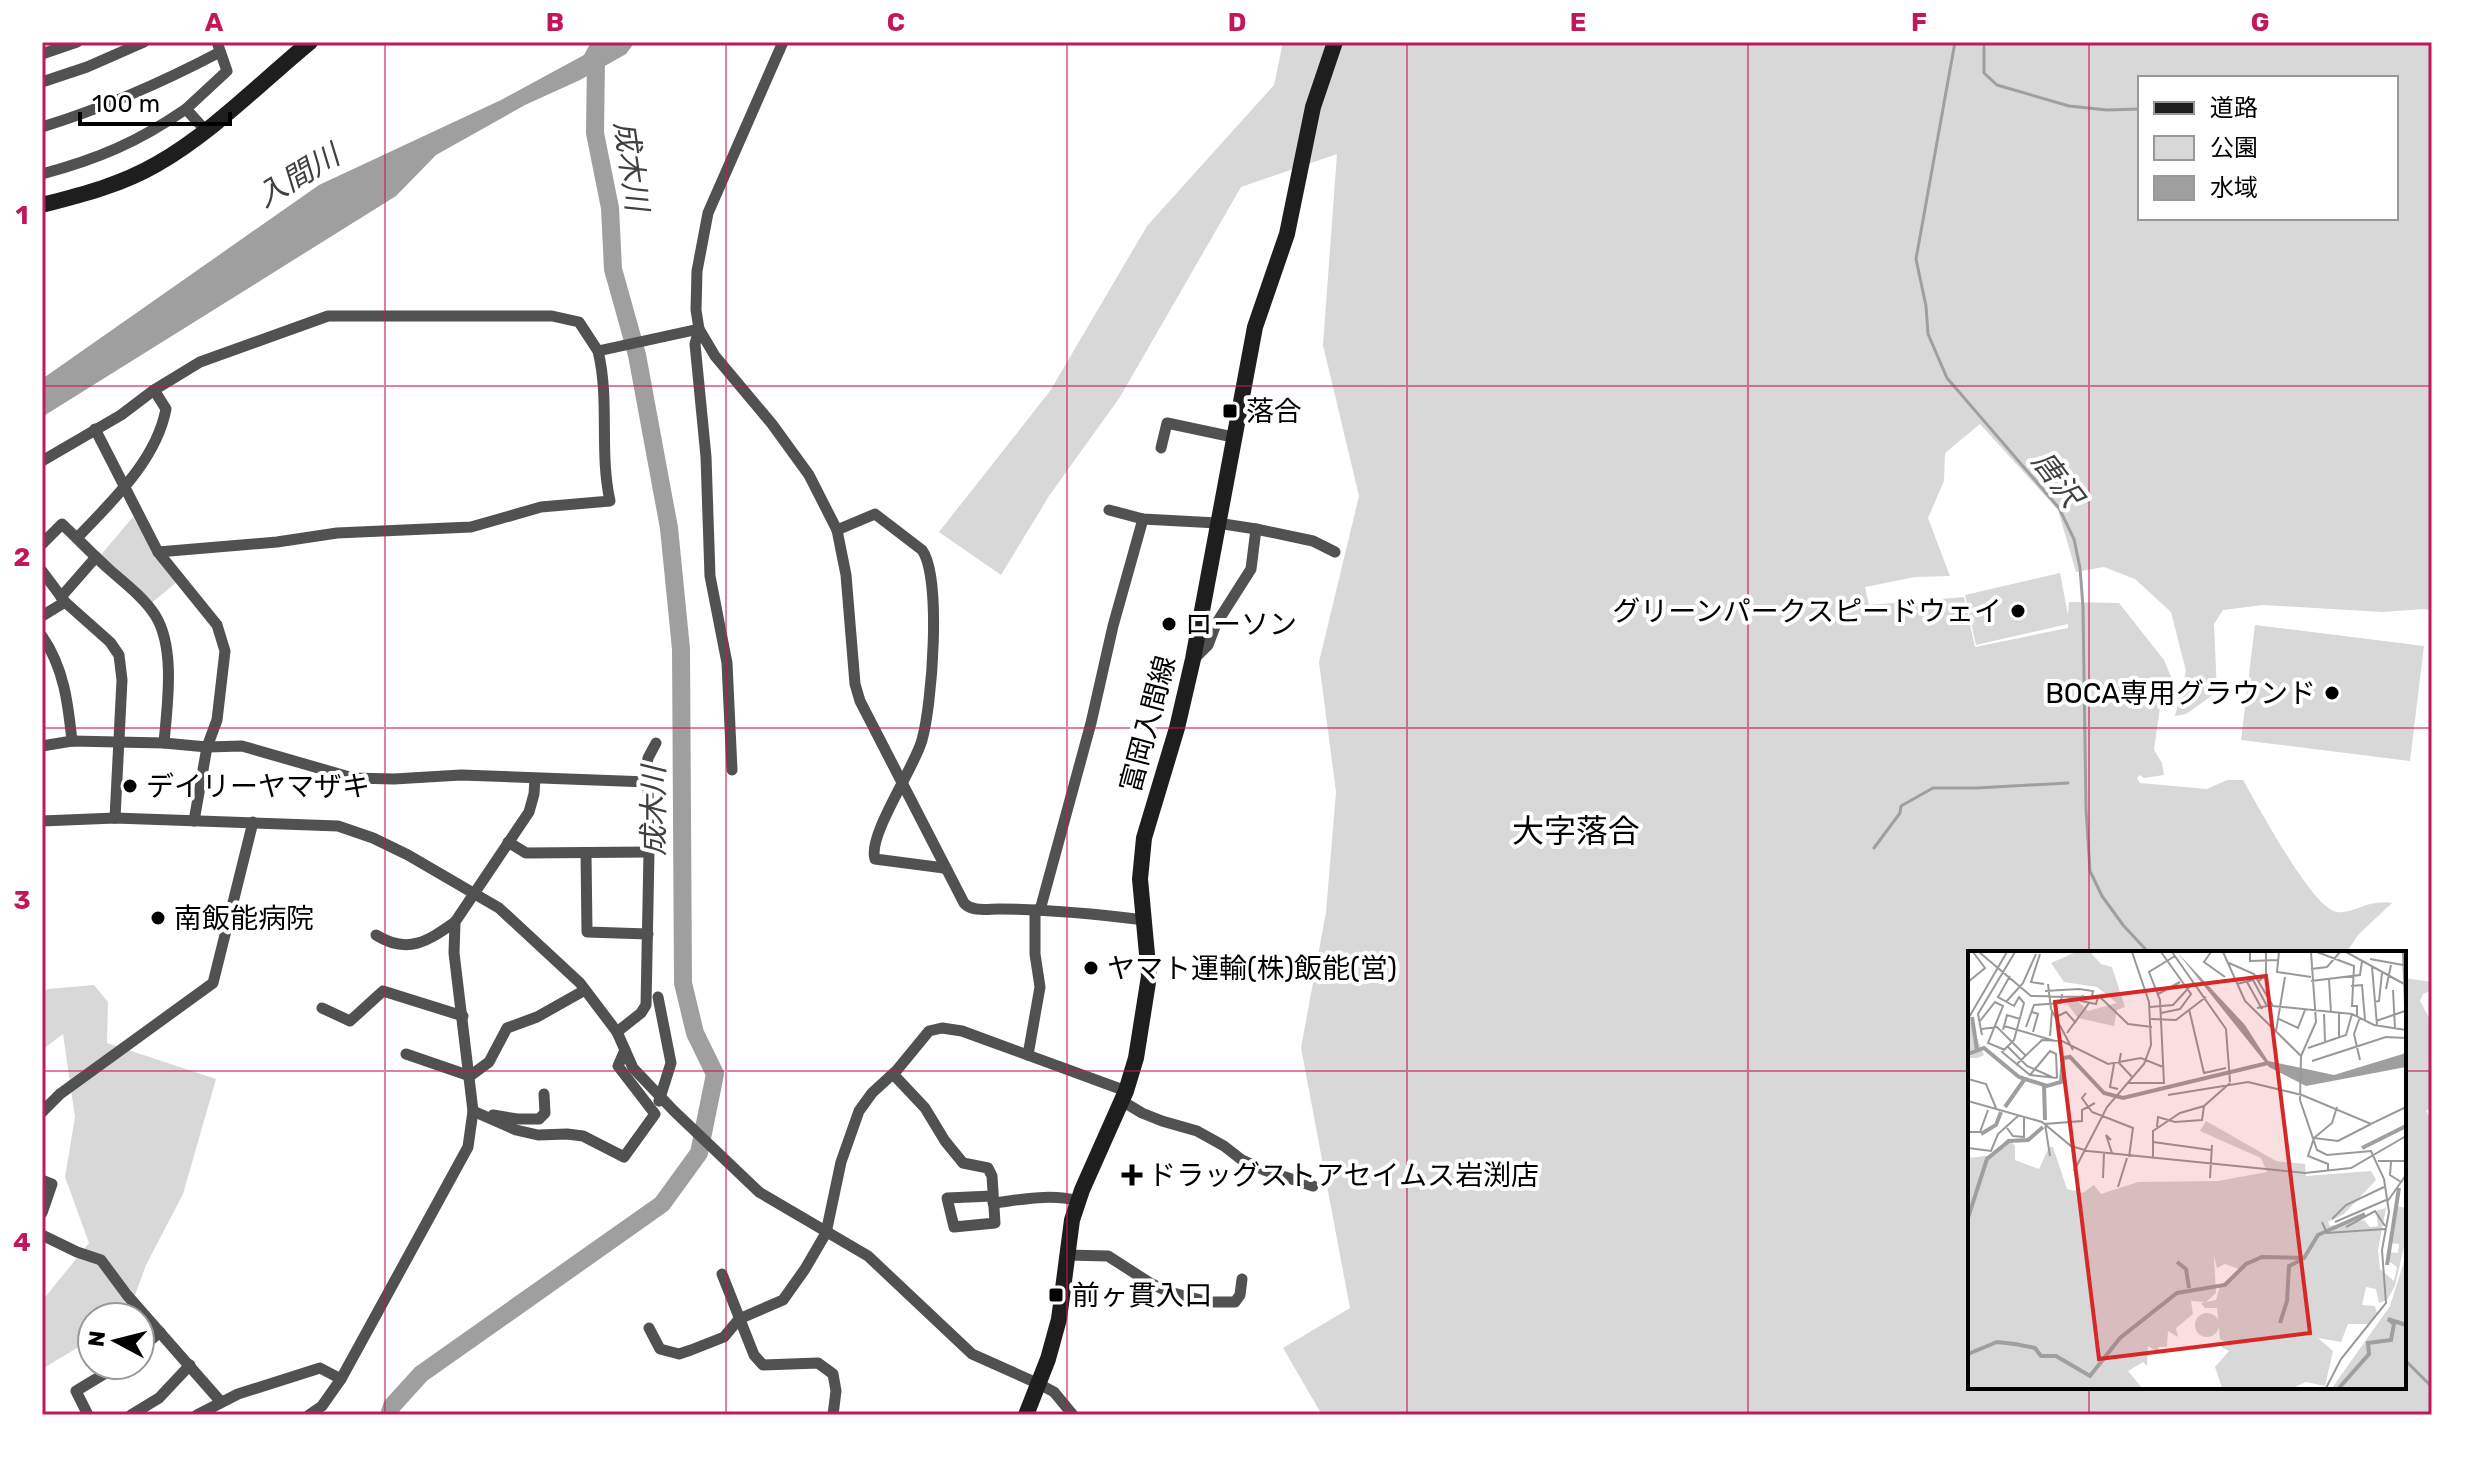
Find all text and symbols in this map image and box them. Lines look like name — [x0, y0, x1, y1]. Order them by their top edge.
text: A — [205, 7, 224, 38]
text: B — [546, 7, 564, 38]
text: C — [887, 7, 905, 38]
text: D — [1228, 7, 1246, 38]
text: E — [1570, 7, 1586, 38]
text: F — [1911, 7, 1927, 38]
text: G — [2251, 7, 2269, 38]
scale bar — [80, 76, 230, 126]
legend — [2138, 76, 2398, 220]
text: 100 m — [92, 90, 160, 118]
text: 道路 — [2210, 94, 2258, 122]
water label: 成木川 — [607, 119, 656, 216]
text: 公園 — [2210, 134, 2258, 162]
water label: 入間川 — [250, 136, 348, 215]
text: 水域 — [2210, 174, 2258, 202]
text: 1 — [16, 200, 28, 231]
place label: 落合 — [1246, 395, 1302, 428]
marker: 落合 — [1221, 402, 1239, 420]
water label: 唐沢 — [2025, 444, 2092, 517]
text: 2 — [14, 542, 30, 573]
place label: グリーンパークスピードウェイ — [1612, 595, 2002, 628]
marker: グリーンパークスピードウェイ — [2009, 602, 2027, 620]
place label: ローソン — [1185, 608, 1297, 641]
marker: ローソン — [1160, 615, 1178, 633]
street label: 富岡入間線 — [1114, 652, 1182, 796]
place label: BOCA専用グラウンド — [2045, 677, 2316, 710]
marker: BOCA専用グラウンド — [2323, 684, 2341, 702]
water label: 成木川 — [636, 763, 672, 856]
place label: デイリーヤマザキ — [146, 770, 370, 803]
marker: デイリーヤマザキ — [121, 777, 139, 795]
district label: 大字落合 — [1512, 812, 1640, 850]
text: 3 — [13, 885, 31, 916]
place label: 南飯能病院 — [174, 902, 314, 935]
marker: 南飯能病院 — [149, 909, 167, 927]
inset map — [1968, 951, 2406, 1389]
place label: ヤマト運輸(株)飯能(営) — [1107, 952, 1397, 985]
marker: ヤマト運輸(株)飯能(営) — [1082, 959, 1100, 977]
place label: ドラッグストアセイムス岩渕店 — [1148, 1159, 1539, 1192]
marker: ドラッグストアセイムス岩渕店 — [1123, 1166, 1141, 1184]
text: 4 — [13, 1227, 31, 1258]
place label: 前ヶ貫入口 — [1072, 1279, 1212, 1312]
marker: 前ヶ貫入口 — [1047, 1286, 1065, 1304]
north arrow — [76, 1301, 156, 1381]
text: N — [82, 1329, 111, 1348]

